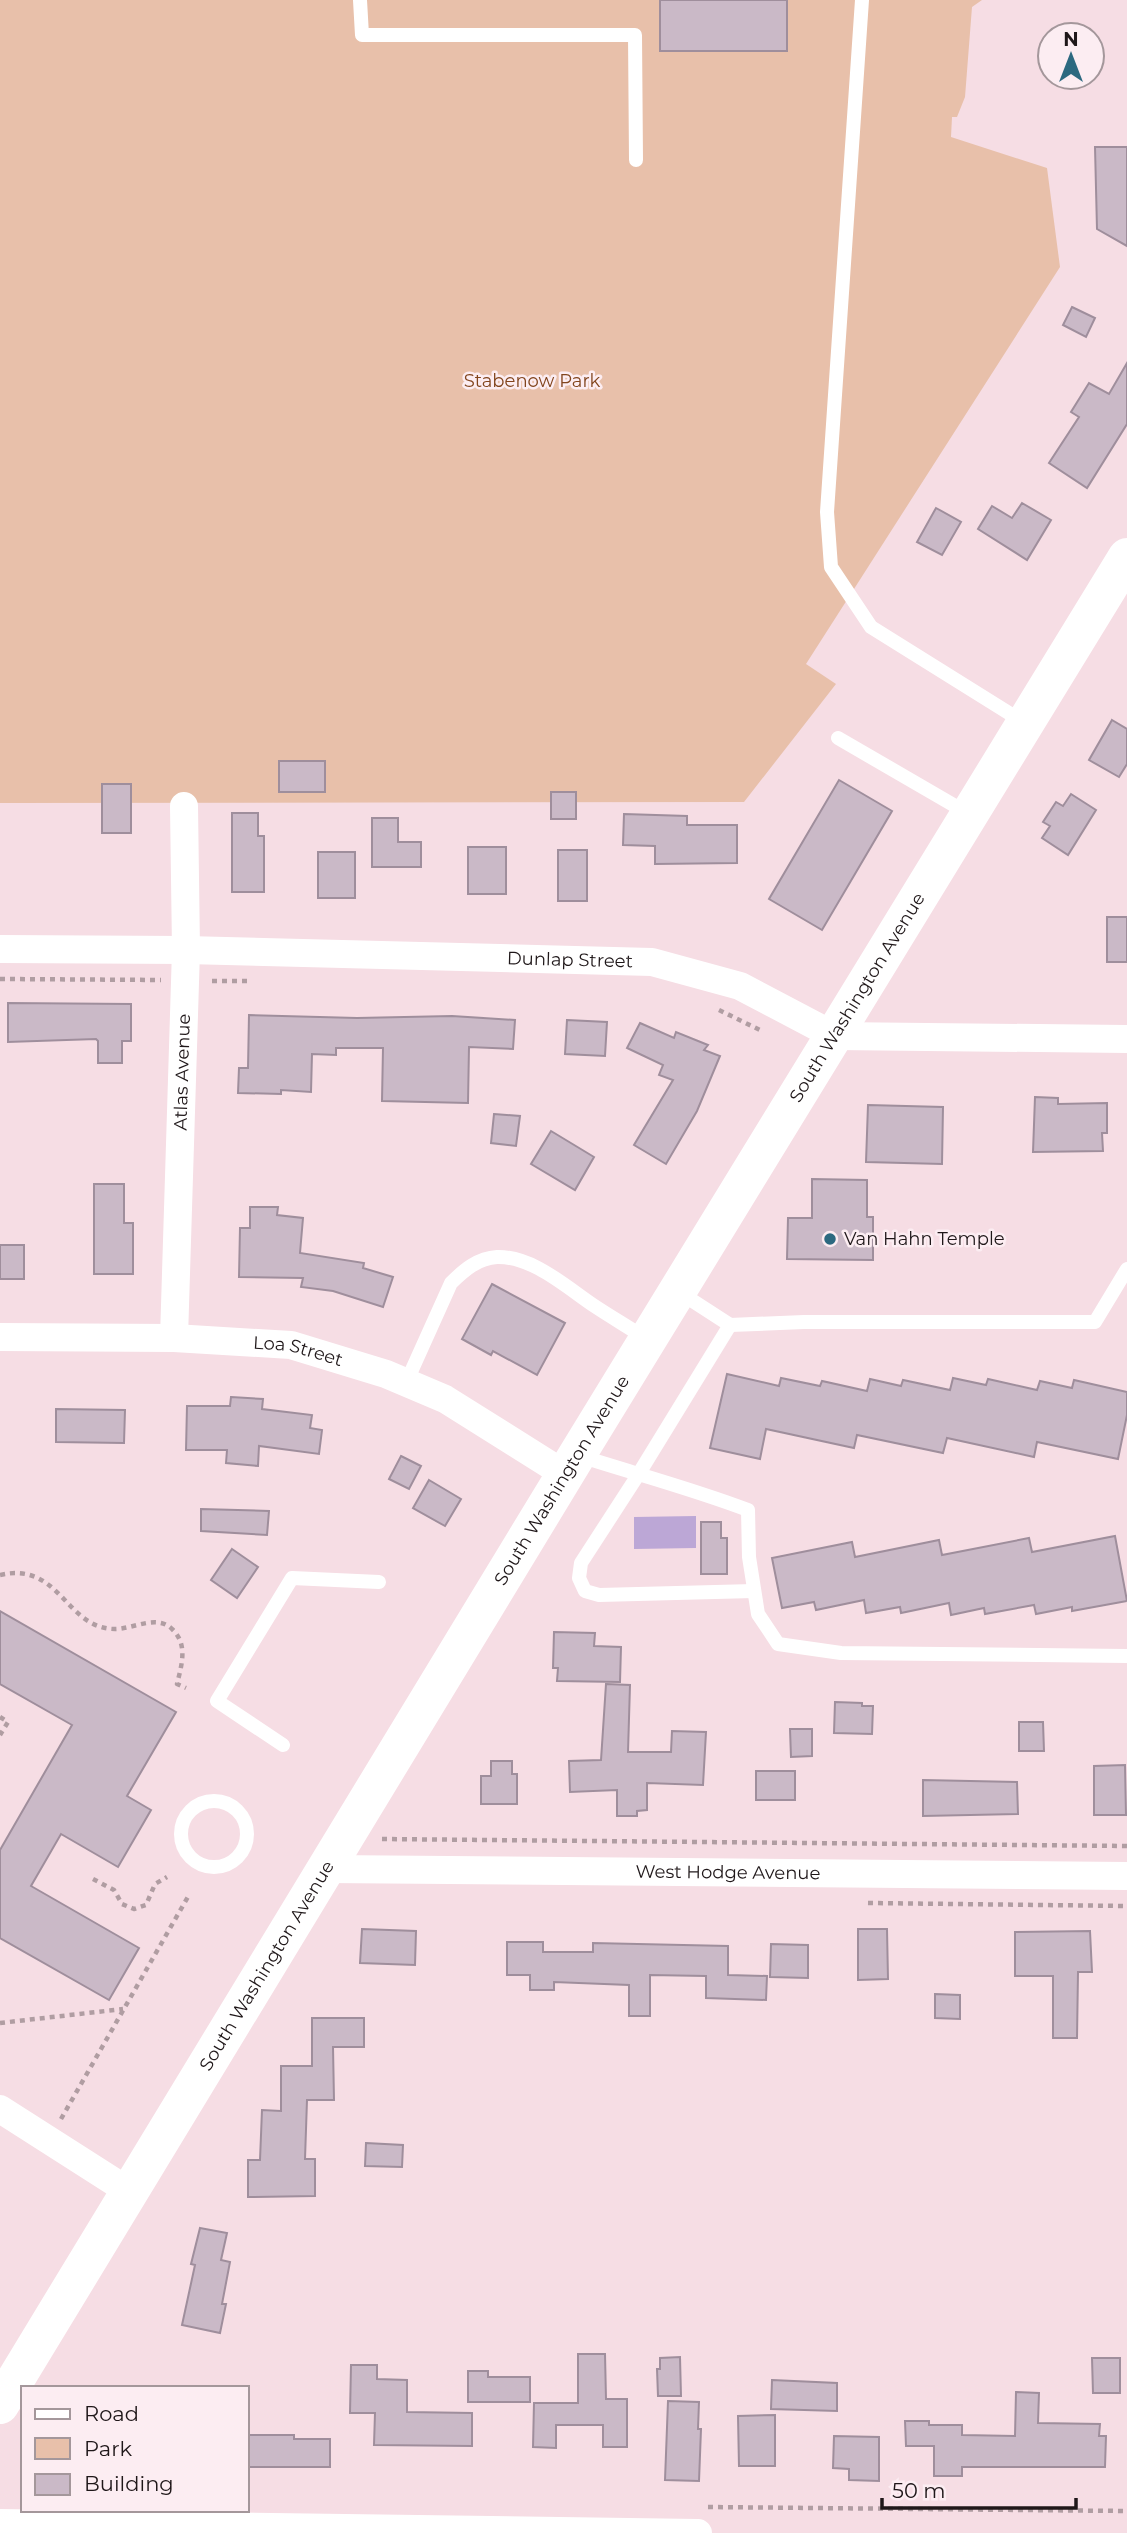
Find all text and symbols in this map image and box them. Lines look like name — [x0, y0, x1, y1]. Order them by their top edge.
north arrow — [1036, 21, 1106, 91]
text: N — [1063, 28, 1079, 51]
park label: Stabenow Park — [464, 370, 601, 392]
street label: South Washington Avenue — [785, 889, 930, 1106]
street label: Dunlap Street — [507, 947, 633, 973]
street label: Atlas Avenue — [169, 1013, 195, 1131]
place label: Van Hahn Temple — [844, 1228, 1005, 1250]
marker: Van Hahn Temple — [822, 1231, 838, 1247]
street label: Loa Street — [252, 1332, 345, 1371]
street label: South Washington Avenue — [490, 1371, 634, 1589]
street label: South Washington Avenue — [195, 1857, 339, 2075]
street label: West Hodge Avenue — [636, 1861, 821, 1884]
legend — [21, 2386, 248, 2512]
text: Road — [84, 2401, 139, 2426]
text: Park — [84, 2436, 132, 2461]
scale bar — [882, 2466, 1076, 2510]
text: Building — [84, 2471, 174, 2496]
text: 50 m — [892, 2478, 946, 2503]

